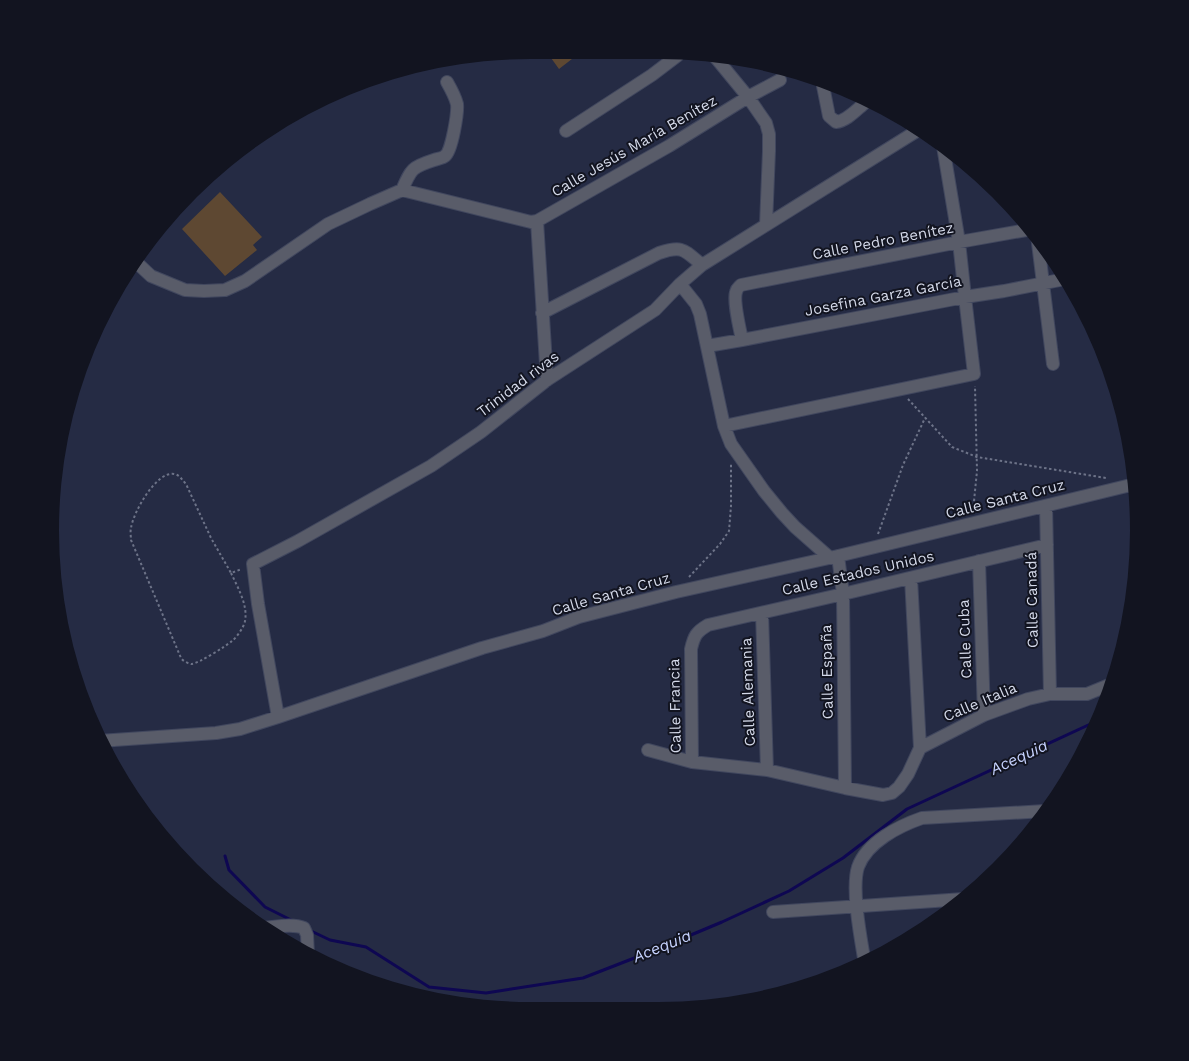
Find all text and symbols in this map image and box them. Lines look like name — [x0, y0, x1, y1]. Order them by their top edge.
street label: Calle Jesús María Benítez — [548, 91, 720, 201]
street label: Calle Pedro Benítez — [811, 218, 955, 264]
street label: Josefina Garza García — [803, 272, 963, 320]
street label: Trinidad rivas — [473, 347, 563, 421]
street label: Calle Santa Cruz — [944, 475, 1066, 523]
street label: Calle Estados Unidos — [780, 547, 936, 599]
street label: Calle Canadá — [1022, 551, 1042, 648]
street label: Calle Santa Cruz — [550, 569, 672, 619]
street label: Calle Cuba — [955, 599, 975, 679]
street label: Calle España — [817, 624, 837, 720]
street label: Calle Alemania — [737, 637, 759, 747]
street label: Calle Francia — [665, 658, 685, 754]
street label: Calle Italia — [941, 678, 1020, 726]
water label: Acequia — [986, 735, 1051, 779]
water label: Acequia — [629, 926, 694, 967]

